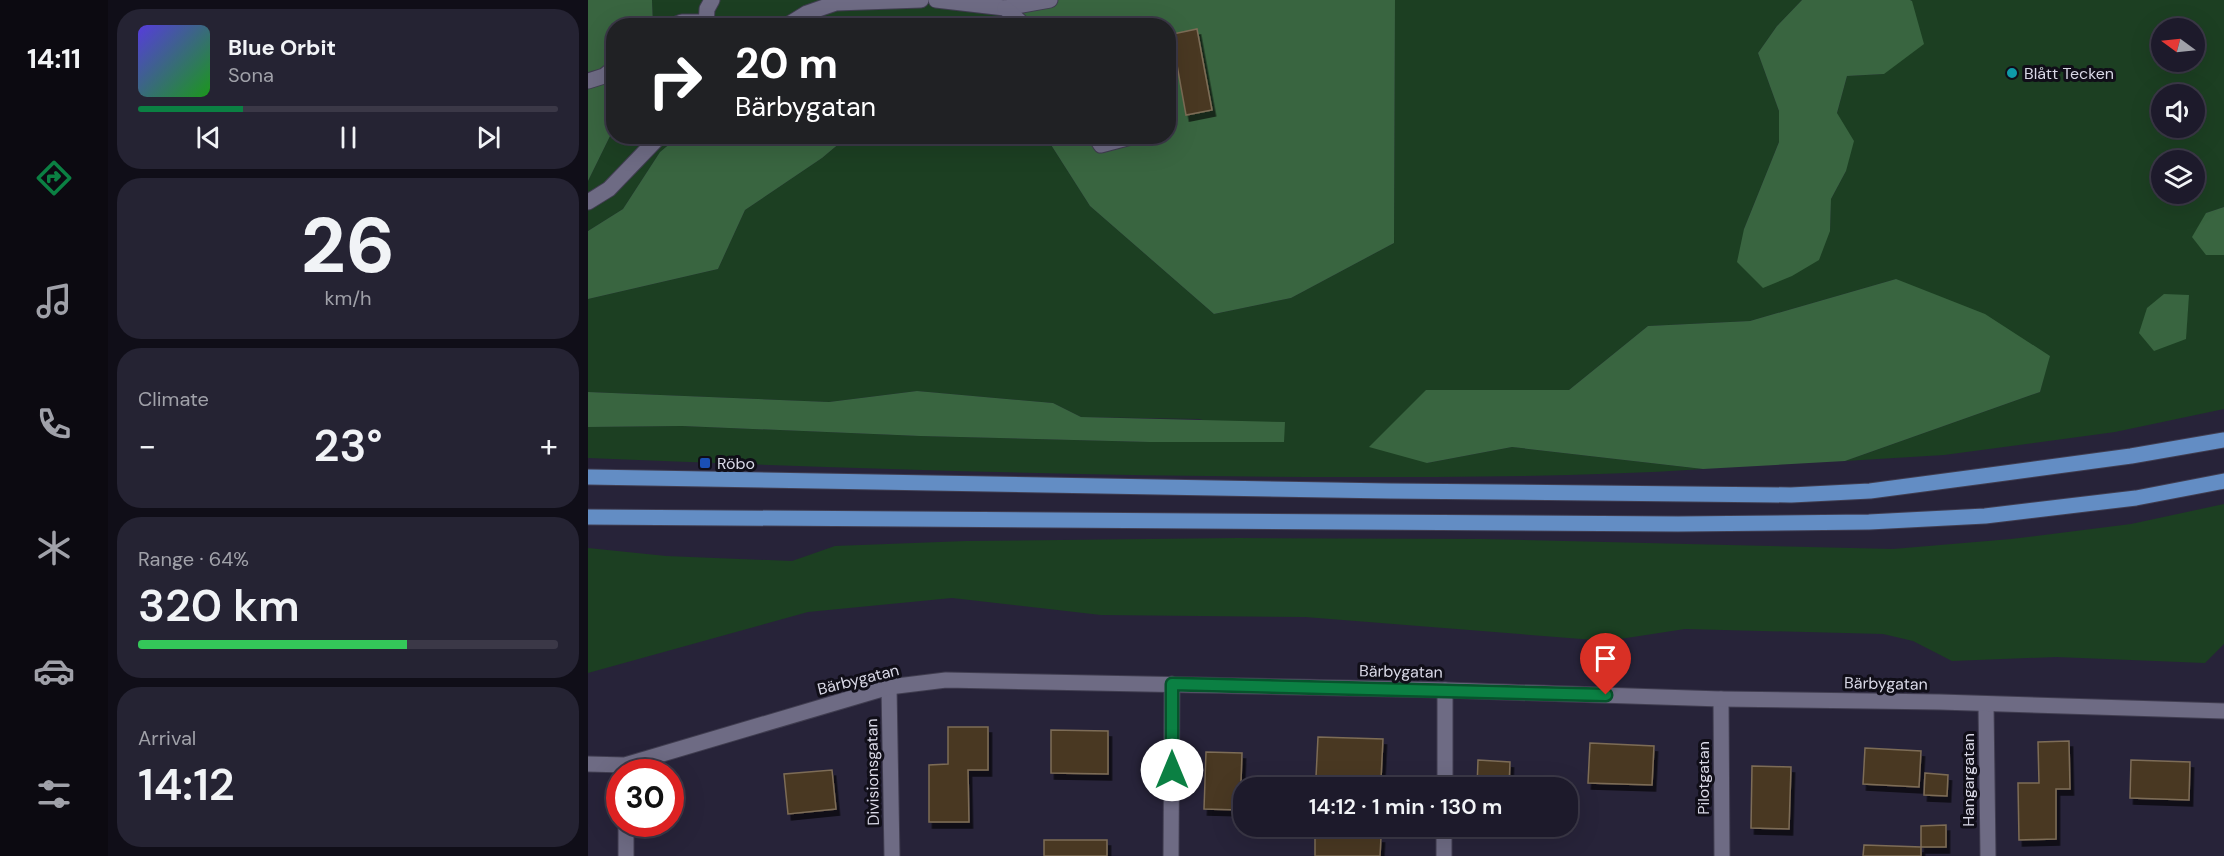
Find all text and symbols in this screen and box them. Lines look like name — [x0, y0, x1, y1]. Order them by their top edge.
north arrow — [2151, 18, 2205, 72]
map controls — [2151, 18, 2205, 204]
text: Blue Orbit — [228, 33, 336, 62]
text: 20 m — [735, 36, 838, 91]
text: 14:11 — [27, 41, 81, 76]
icon: right — [636, 42, 714, 120]
text: Sona — [228, 62, 274, 88]
place label: Blått Tecken — [2024, 63, 2114, 84]
marker: Blått Tecken — [2005, 66, 2019, 80]
button: sound — [2151, 84, 2205, 138]
text: Bärbygatan — [735, 89, 876, 124]
icon: previous — [192, 121, 225, 154]
icon: pause — [332, 121, 365, 154]
icon: next — [472, 121, 505, 154]
button: layers — [2151, 150, 2205, 204]
icon: directions — [33, 157, 75, 199]
text: 26 — [301, 195, 395, 296]
icon: music — [33, 280, 75, 322]
text: km/h — [324, 285, 372, 311]
text: Climate — [138, 386, 209, 412]
icon: phone — [33, 403, 75, 445]
text: 23° — [314, 416, 383, 475]
text: − — [138, 424, 156, 467]
text: + — [540, 424, 558, 467]
place label: Röbo — [717, 453, 755, 474]
marker: Röbo — [698, 456, 712, 470]
icon: climate — [33, 527, 75, 569]
text: Range · 64% — [138, 546, 249, 572]
text: 320 km — [138, 576, 300, 635]
pin — [1580, 633, 1631, 695]
icon: arrive — [1589, 642, 1622, 675]
icon: car — [33, 650, 75, 692]
street label: Bärbygatan — [815, 659, 901, 700]
street label: Bärbygatan — [1359, 660, 1443, 683]
street label: Bärbygatan — [1844, 672, 1928, 695]
street label: Divisionsgatan — [861, 718, 884, 826]
text: Arrival — [138, 725, 196, 751]
street label: Hangargatan — [1958, 733, 1979, 827]
position arrow — [1140, 738, 1204, 802]
street label: Pilotgatan — [1693, 741, 1714, 815]
text: 14:12 — [138, 755, 235, 814]
speed limit sign: 30 — [606, 759, 684, 837]
icon: filters — [33, 773, 75, 815]
text: 14:12 · 1 min · 130 m — [1309, 792, 1502, 821]

